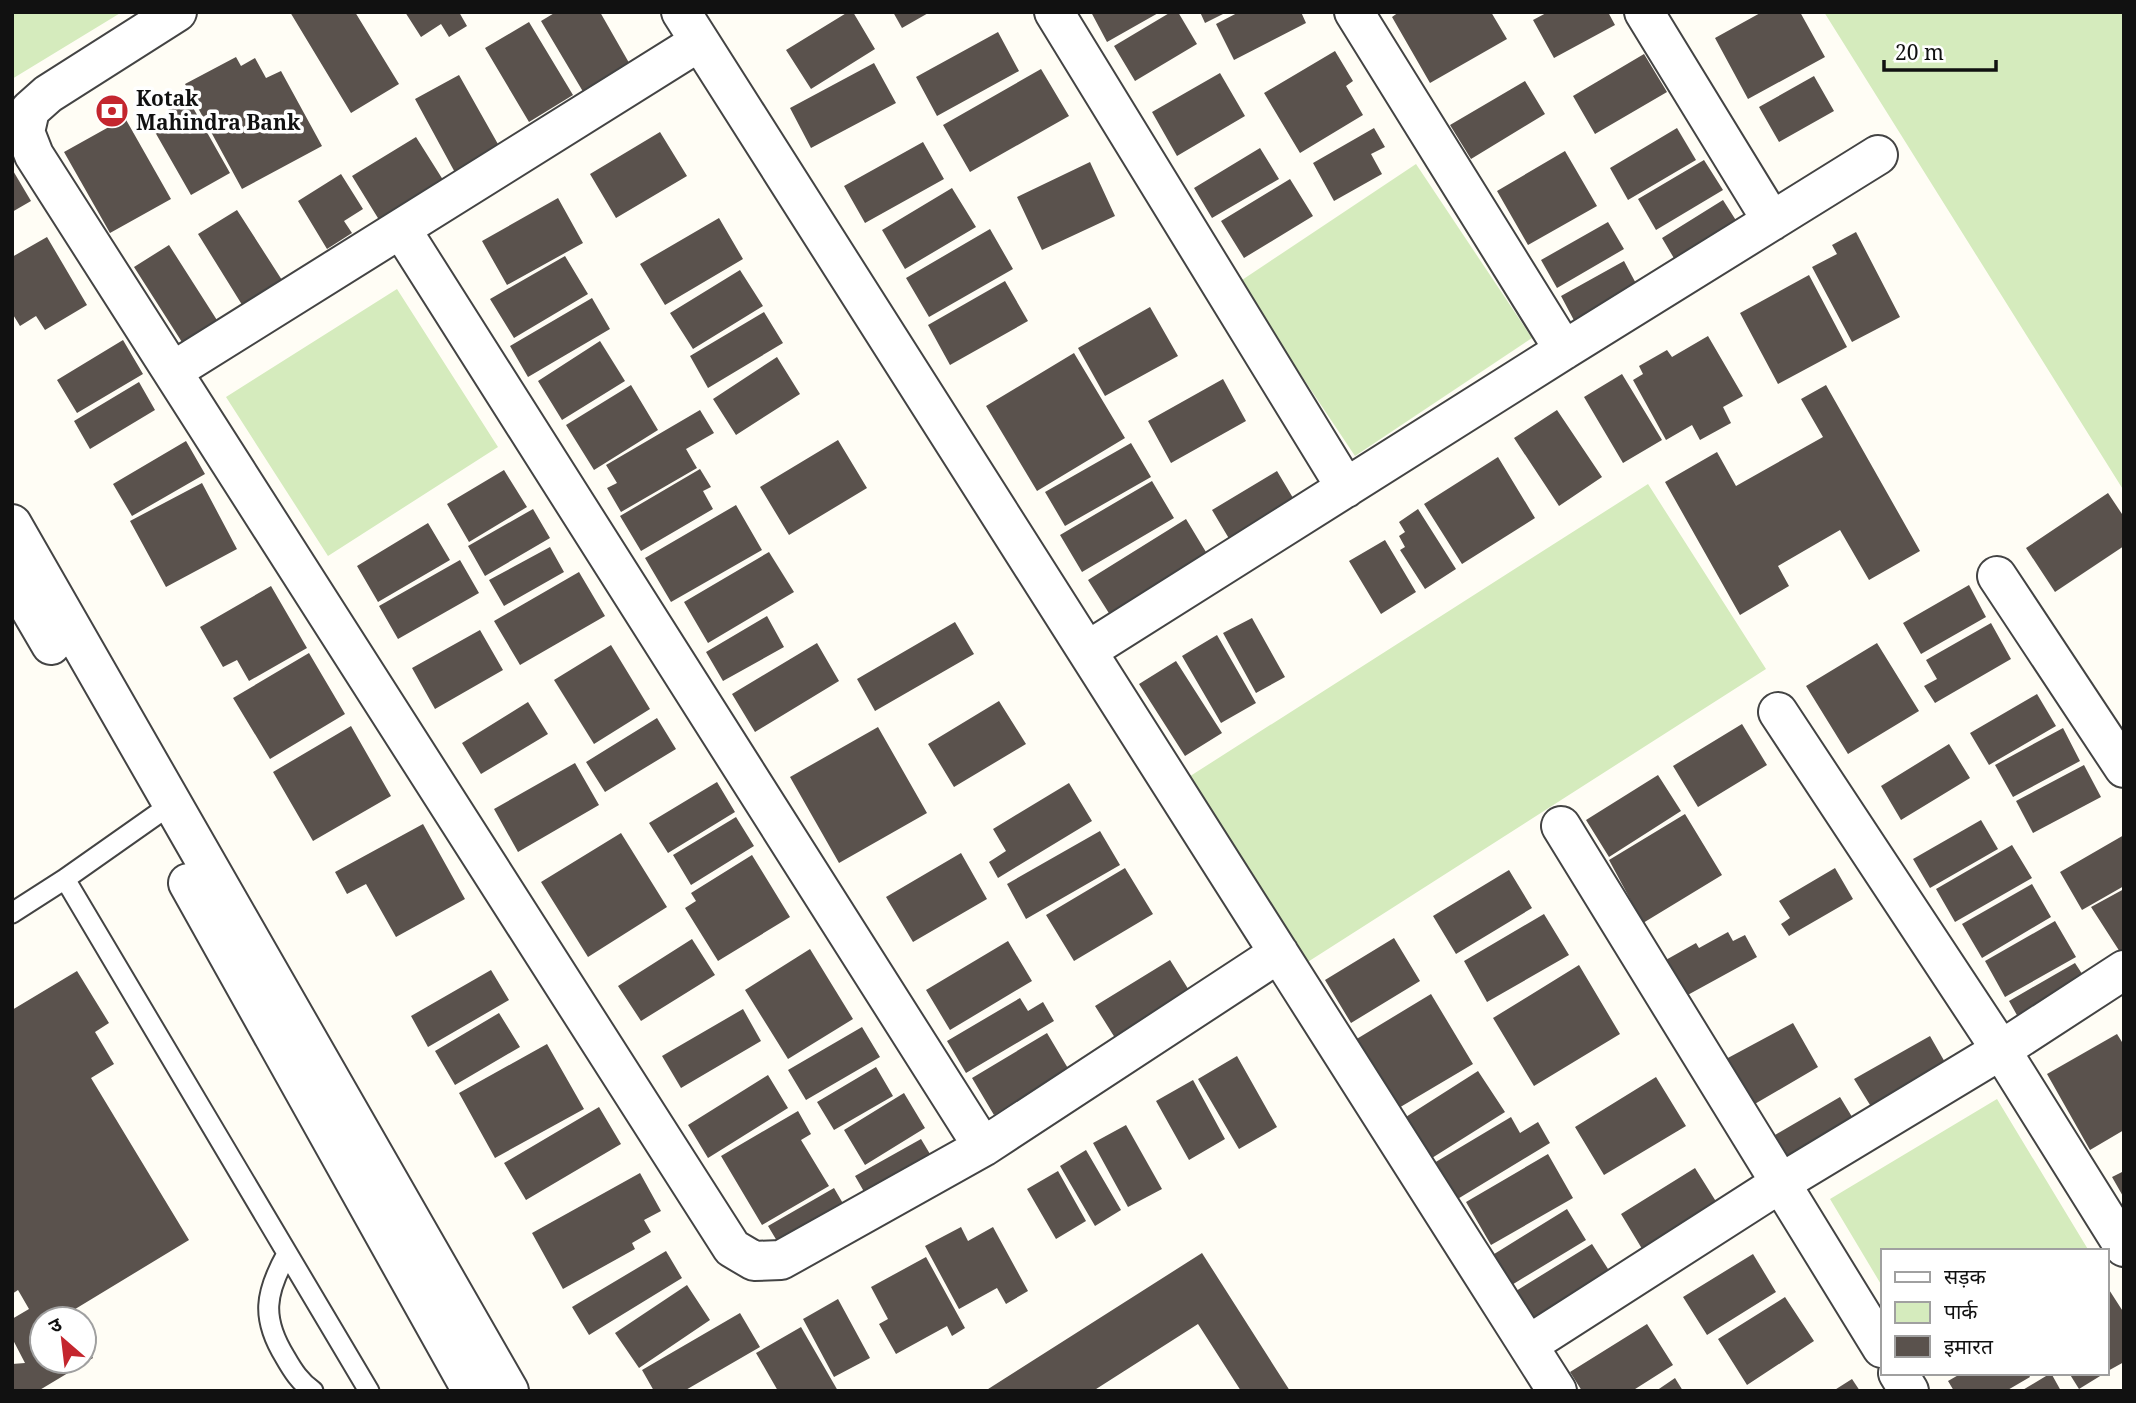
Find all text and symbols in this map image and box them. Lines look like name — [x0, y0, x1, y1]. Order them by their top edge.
scale bar — [1884, 28, 1996, 72]
text: 20 m — [1895, 38, 1944, 66]
place label: Kotak Mahindra Bank — [136, 84, 301, 136]
bank icon: Kotak Mahindra Bank — [93, 92, 131, 130]
legend — [1881, 1249, 2108, 1375]
text: सड़क — [1944, 1262, 1986, 1290]
text: पार्क — [1944, 1297, 1978, 1325]
north arrow — [28, 1305, 98, 1375]
text: उ — [44, 1310, 67, 1339]
text: इमारत — [1944, 1332, 1994, 1360]

